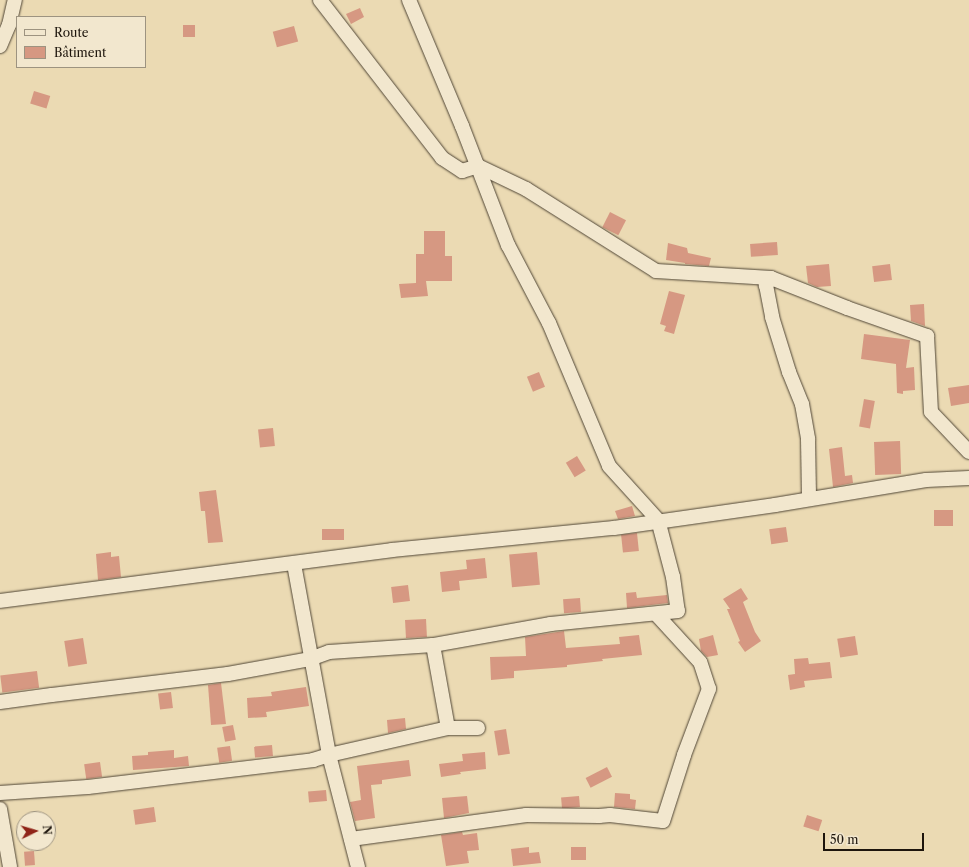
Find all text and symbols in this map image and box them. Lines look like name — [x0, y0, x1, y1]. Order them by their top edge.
legend — [16, 16, 146, 68]
text: Route — [54, 25, 88, 40]
text: Bâtiment — [54, 45, 106, 60]
north arrow — [16, 811, 56, 851]
text: N — [40, 825, 54, 835]
scale bar — [825, 825, 926, 851]
text: 50 m — [830, 832, 859, 847]

